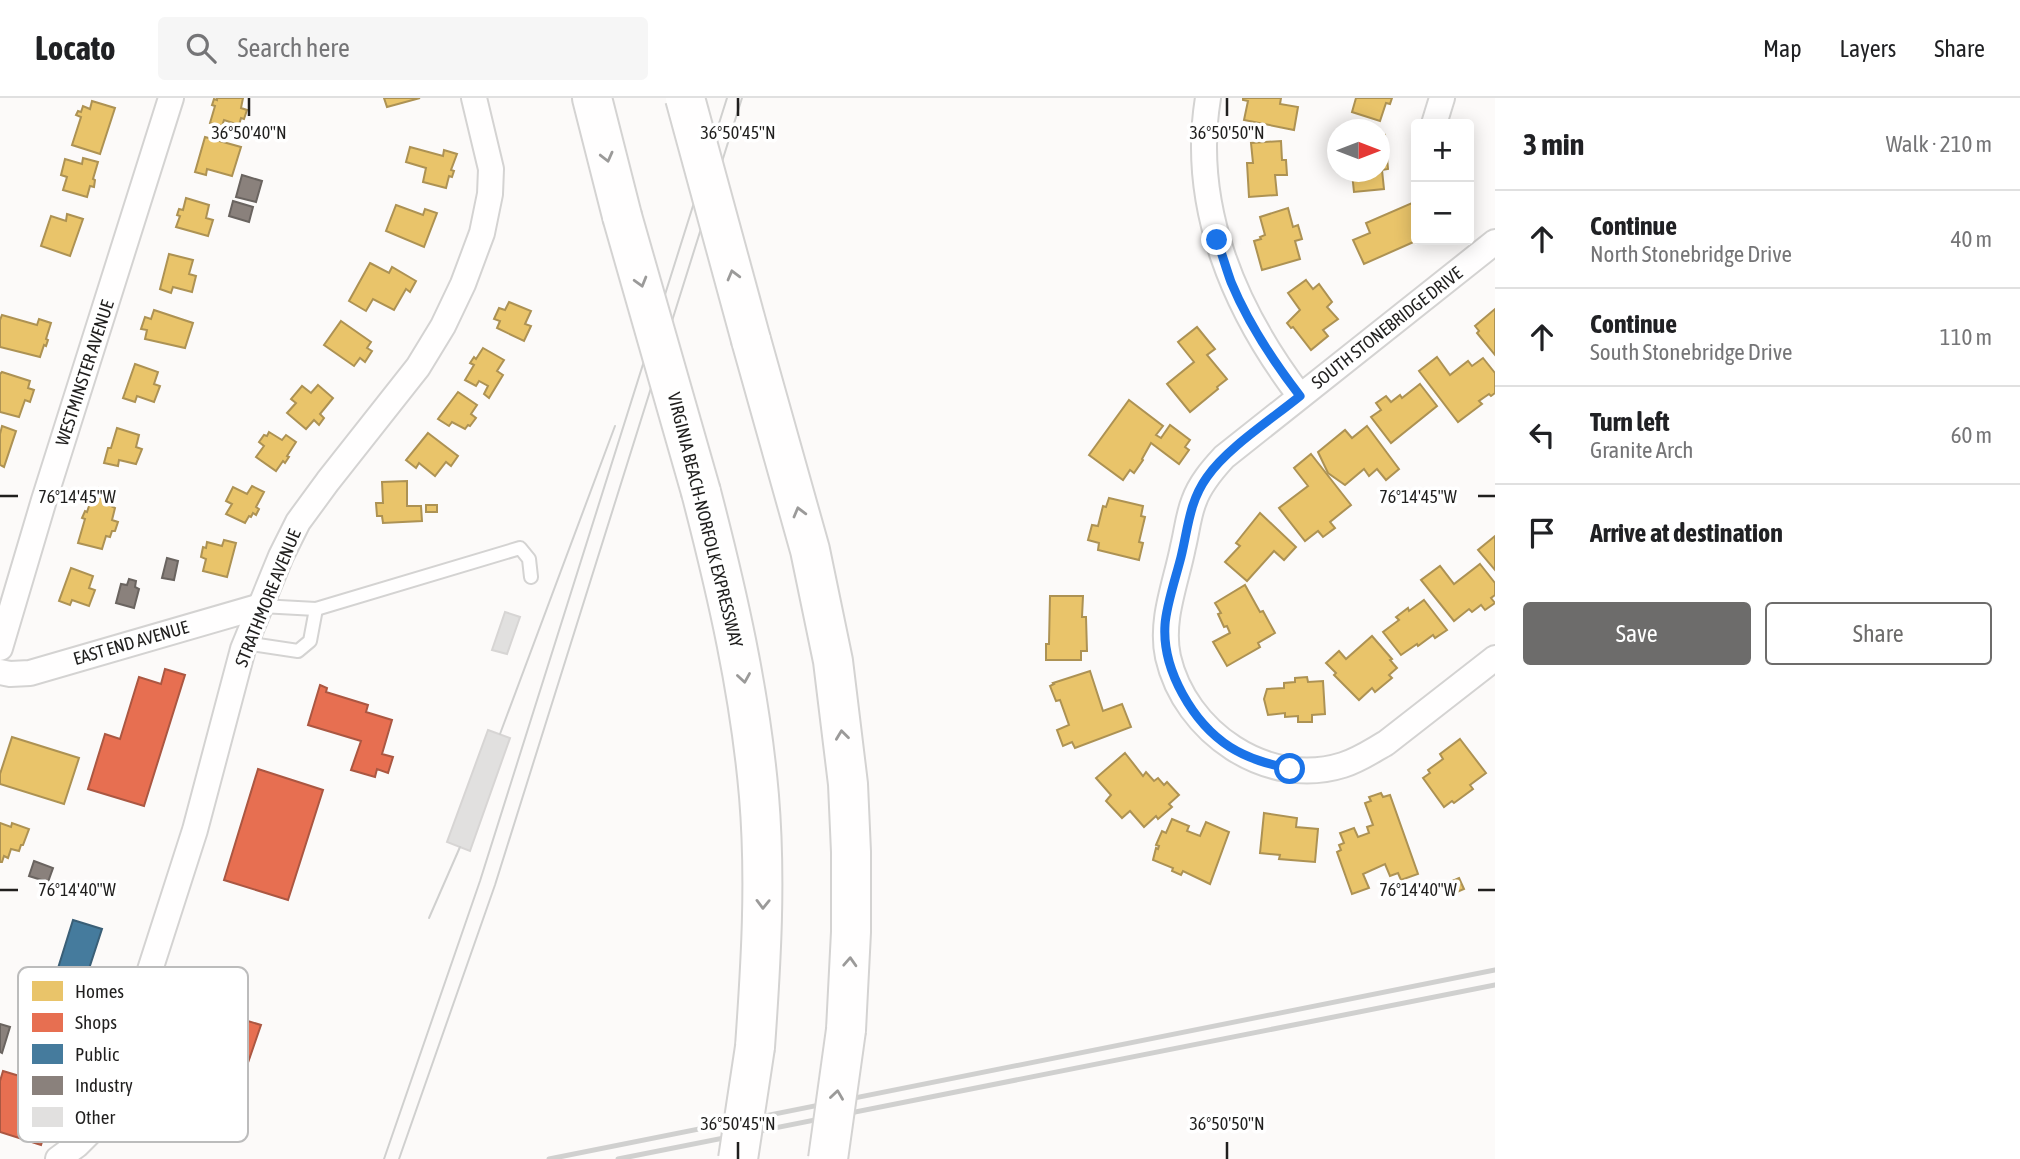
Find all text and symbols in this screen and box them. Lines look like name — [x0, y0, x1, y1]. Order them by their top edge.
search box — [158, 17, 648, 80]
text: Locato — [35, 29, 116, 67]
icon: search — [182, 29, 220, 67]
text: Search here — [238, 33, 350, 63]
text: Map — [1763, 35, 1802, 62]
text: Layers — [1840, 35, 1896, 62]
text: Share — [1934, 35, 1985, 62]
north arrow — [1327, 119, 1390, 182]
map controls — [1411, 119, 1474, 245]
button: + — [1411, 119, 1474, 182]
text: 36°50'40"N — [211, 122, 287, 143]
text: 36°50'45"N — [700, 122, 776, 143]
text: 36°50'50"N — [1189, 122, 1265, 143]
text: 3 min — [1523, 127, 1584, 161]
text: Walk · 210 m — [1886, 131, 1992, 157]
one-way arrow — [599, 151, 613, 163]
button: − — [1411, 182, 1474, 245]
text: Continue — [1590, 211, 1677, 241]
icon: ahead — [1523, 220, 1561, 258]
route end — [1201, 224, 1232, 255]
text: 40 m — [1951, 226, 1992, 252]
text: North Stonebridge Drive — [1590, 241, 1792, 267]
street label: SOUTH STONEBRIDGE DRIVE — [1307, 262, 1466, 393]
one-way arrow — [727, 269, 741, 281]
one-way arrow — [632, 275, 647, 287]
street label: WESTMINSTER AVENUE — [51, 297, 118, 448]
text: Continue — [1590, 309, 1677, 339]
icon: ahead — [1523, 318, 1561, 356]
text: 110 m — [1940, 324, 1992, 350]
text: South Stonebridge Drive — [1590, 339, 1793, 365]
street label: VIRGINIA BEACH-NORFOLK EXPRESSWAY — [664, 390, 747, 650]
text: Turn left — [1590, 407, 1670, 437]
icon: left — [1523, 416, 1561, 454]
text: 60 m — [1951, 422, 1992, 448]
text: Granite Arch — [1590, 437, 1693, 463]
text: 76°14'45"W — [38, 486, 116, 507]
text: 76°14'45"W — [1379, 486, 1457, 507]
one-way arrow — [793, 506, 807, 518]
icon: arrive — [1523, 514, 1561, 552]
text: Arrive at destination — [1590, 518, 1783, 548]
street label: STRATHMORE AVENUE — [230, 526, 305, 670]
button: Save — [1523, 602, 1751, 665]
button: Share — [1765, 602, 1992, 665]
street label: EAST END AVENUE — [71, 616, 191, 669]
one-way arrow — [736, 672, 751, 684]
one-way arrow — [834, 729, 849, 741]
route start — [1274, 753, 1305, 784]
text: 76°14'40"W — [38, 879, 116, 900]
text: 76°14'40"W — [1379, 879, 1457, 900]
one-way arrow — [755, 899, 770, 910]
one-way arrow — [842, 956, 857, 967]
legend — [18, 967, 248, 1142]
text: Homes — [75, 980, 124, 1002]
text: Shops — [75, 1011, 117, 1033]
text: Public — [75, 1043, 120, 1065]
text: Industry — [75, 1074, 133, 1096]
one-way arrow — [830, 1089, 845, 1101]
text: Other — [75, 1106, 115, 1128]
text: 36°50'45"N — [700, 1113, 776, 1134]
text: 36°50'50"N — [1189, 1113, 1265, 1134]

